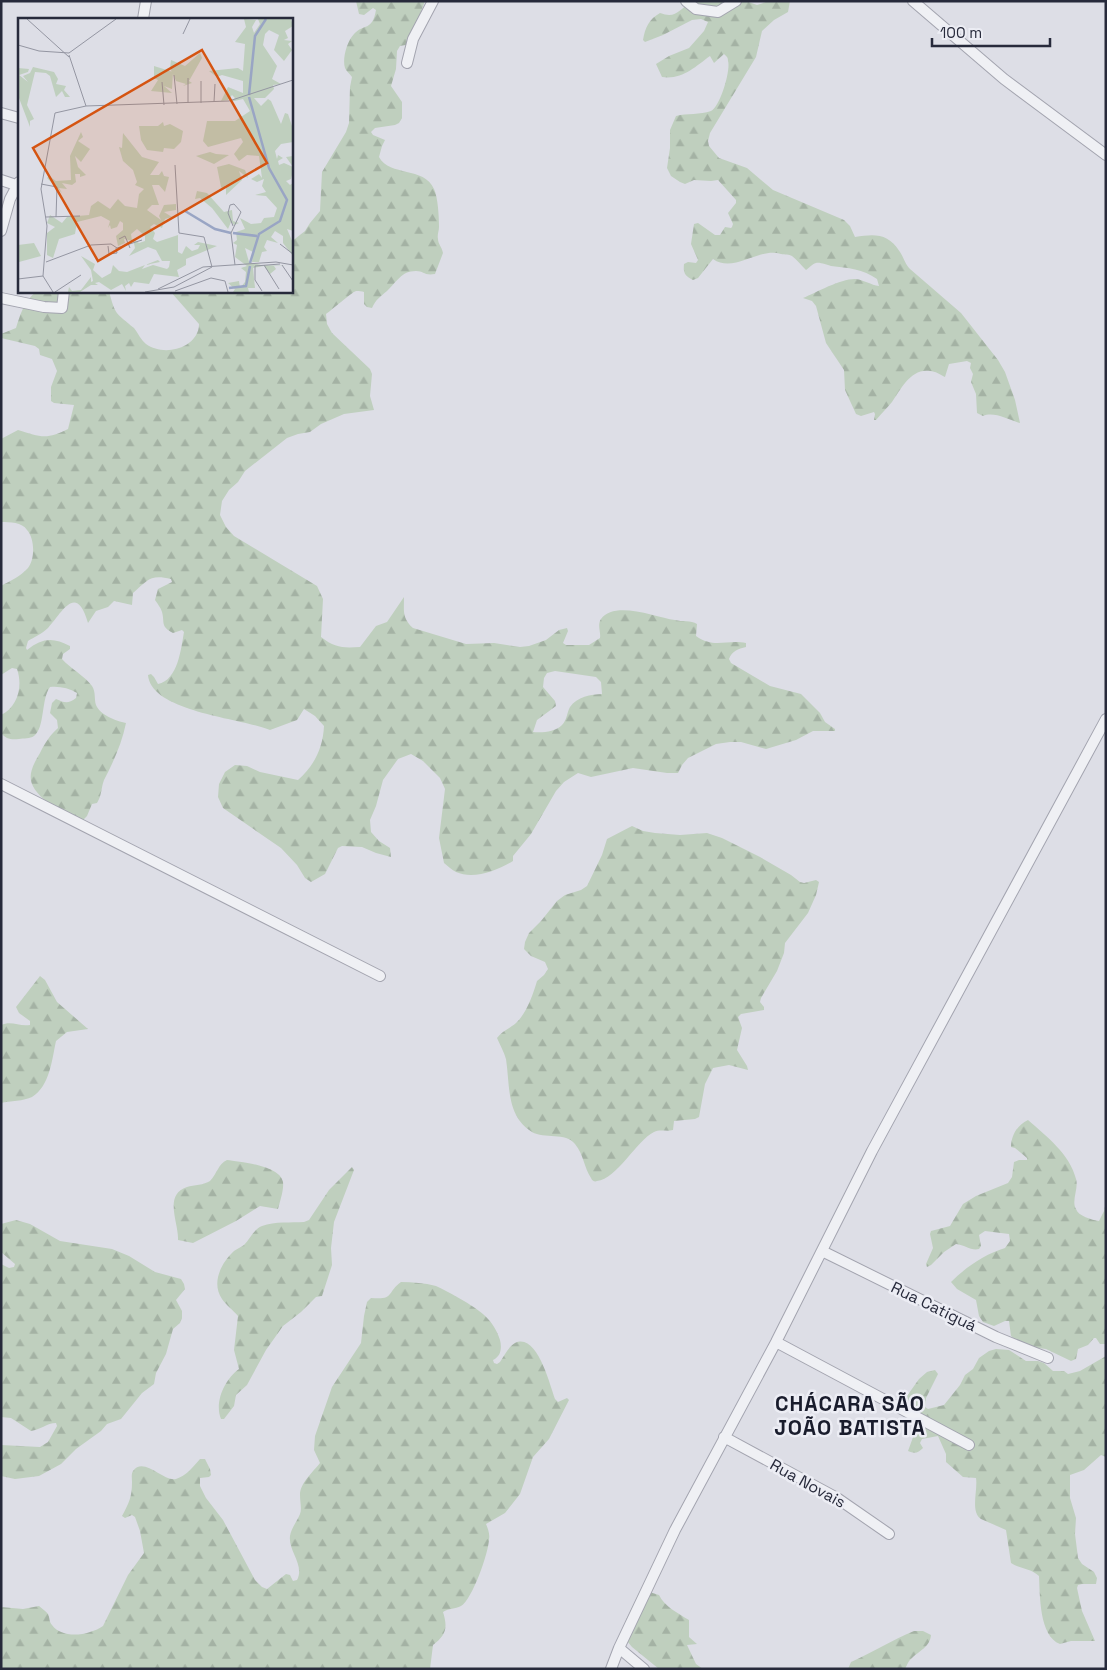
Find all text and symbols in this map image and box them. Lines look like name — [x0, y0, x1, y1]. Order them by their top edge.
scale bar — [932, 15, 1050, 47]
inset map — [18, 18, 292, 292]
text: 100 m — [940, 23, 982, 42]
street label: Rua Catiguá — [888, 1277, 980, 1336]
district label: CHÁCARA SÃO JOÃO BATISTA — [774, 1390, 926, 1441]
street label: Rua Novais — [766, 1454, 849, 1513]

